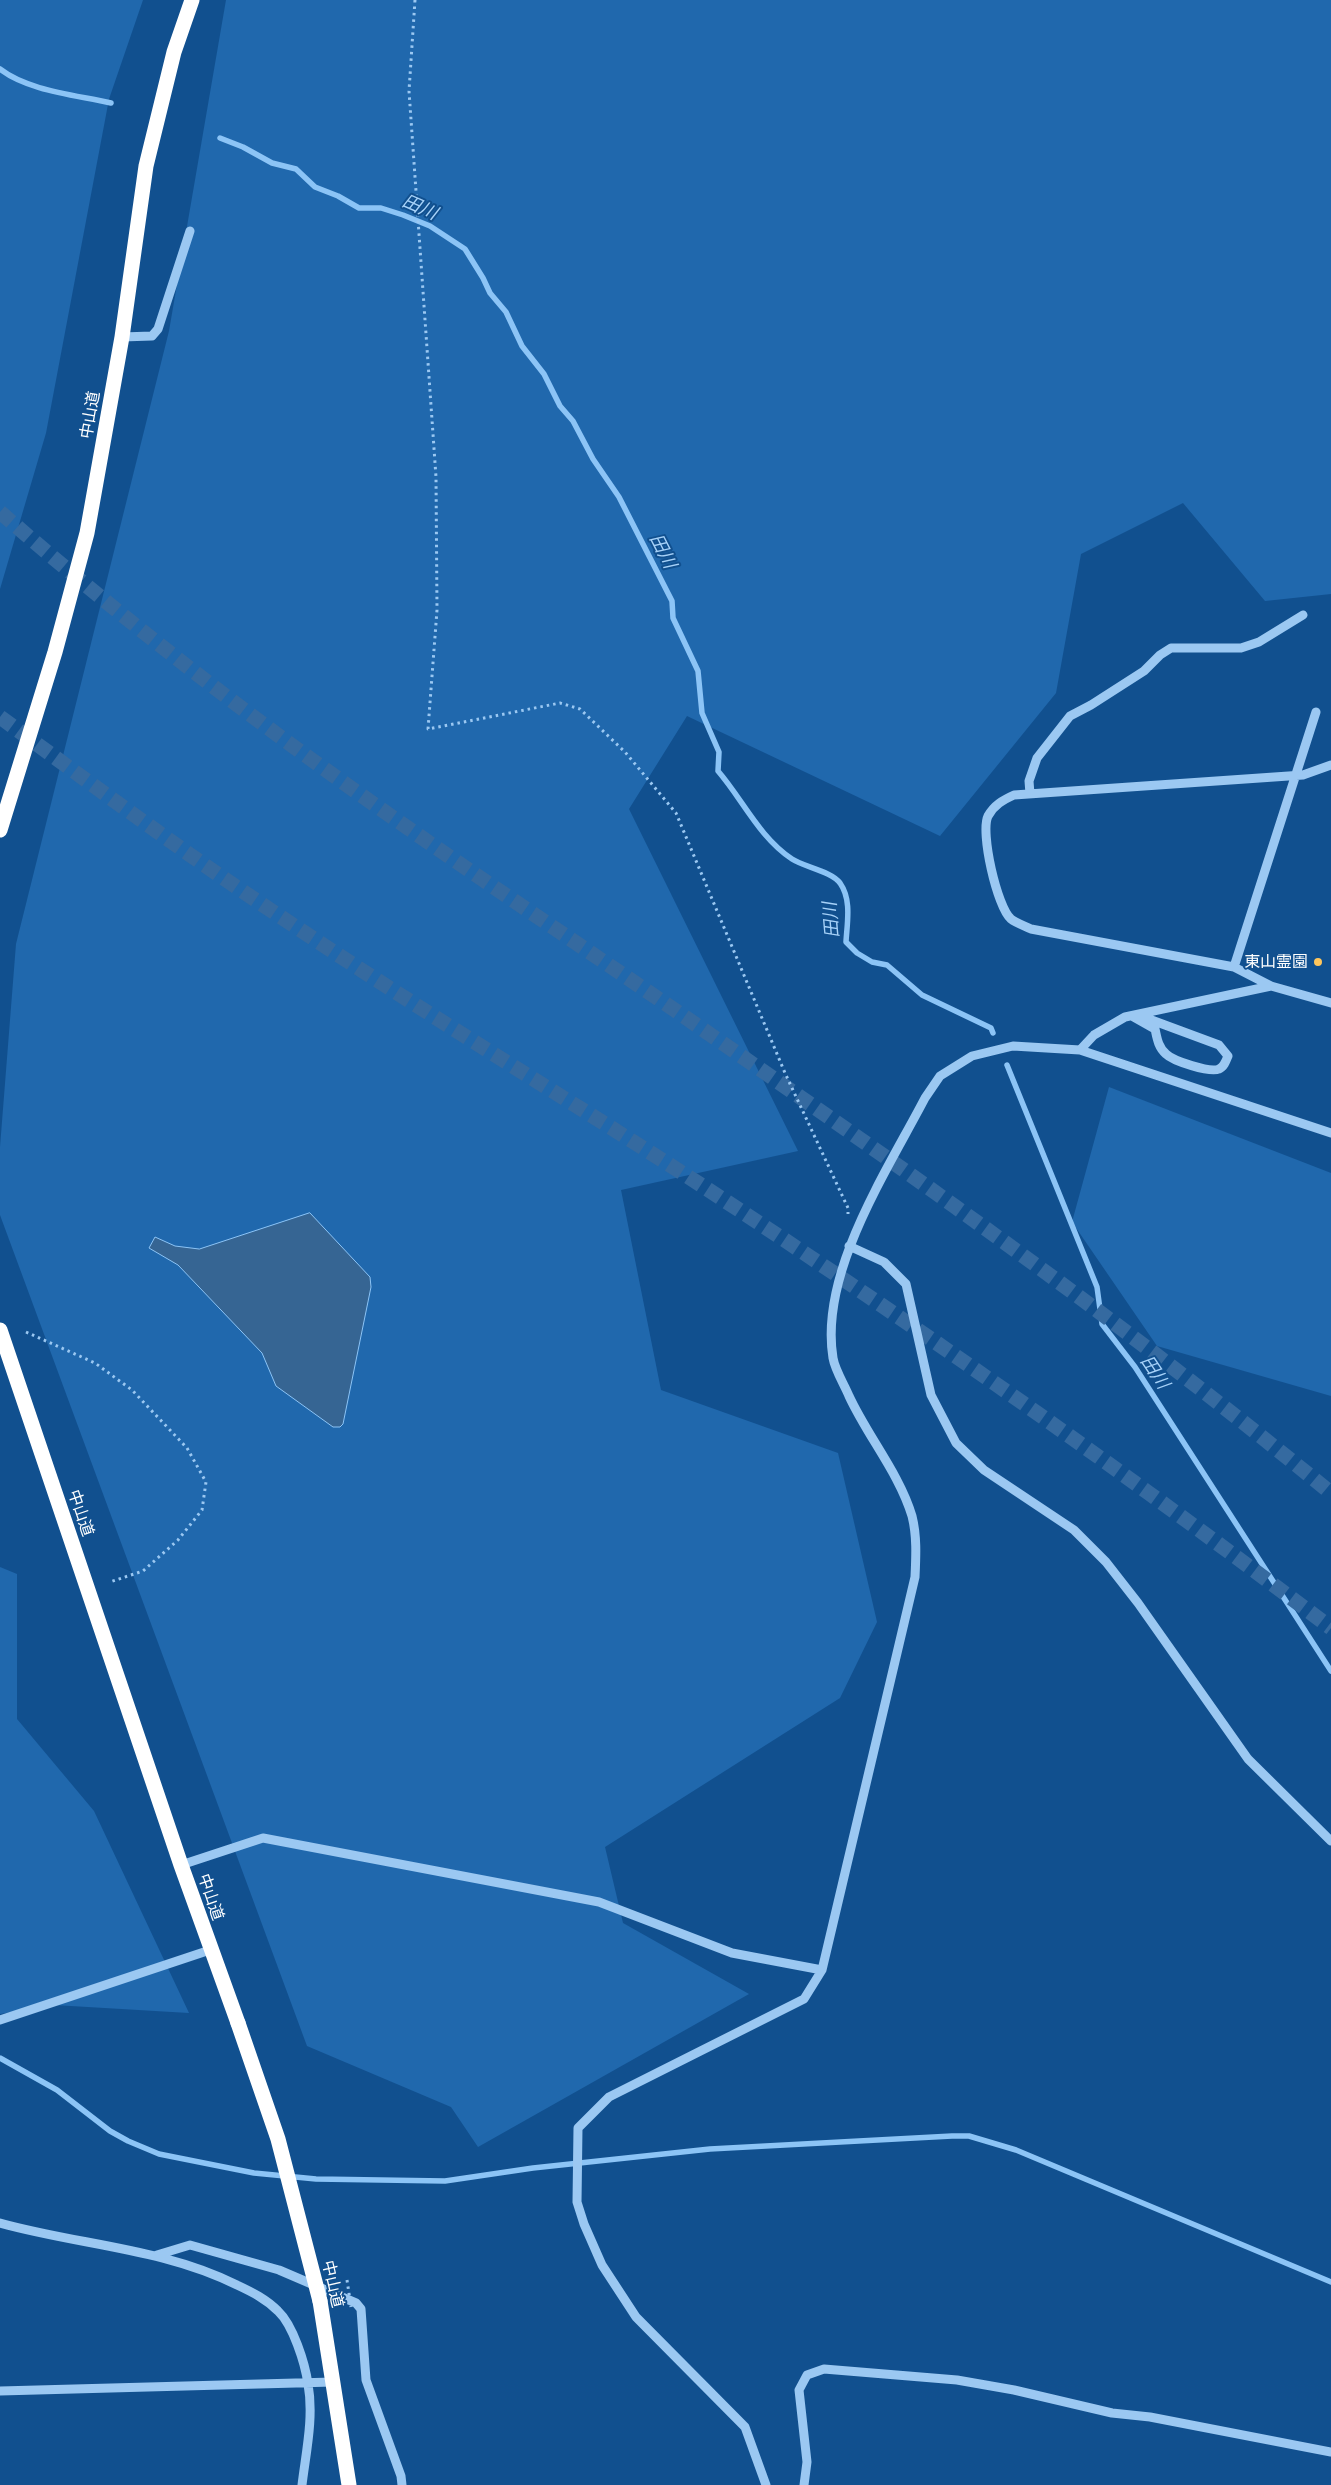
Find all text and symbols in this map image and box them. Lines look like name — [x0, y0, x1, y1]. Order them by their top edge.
water label: 田川 — [399, 190, 441, 224]
street label: 中山道 — [76, 390, 104, 440]
water label: 田川 — [645, 530, 681, 572]
water label: 田川 — [819, 901, 843, 939]
place label: 東山霊園 — [1244, 952, 1308, 972]
marker: 東山霊園 — [1312, 956, 1324, 968]
water label: 田川 — [1136, 1351, 1174, 1393]
street label: 中山道 — [64, 1487, 98, 1539]
street label: 中山道 — [194, 1871, 228, 1923]
street label: 中山道 — [318, 2258, 348, 2310]

